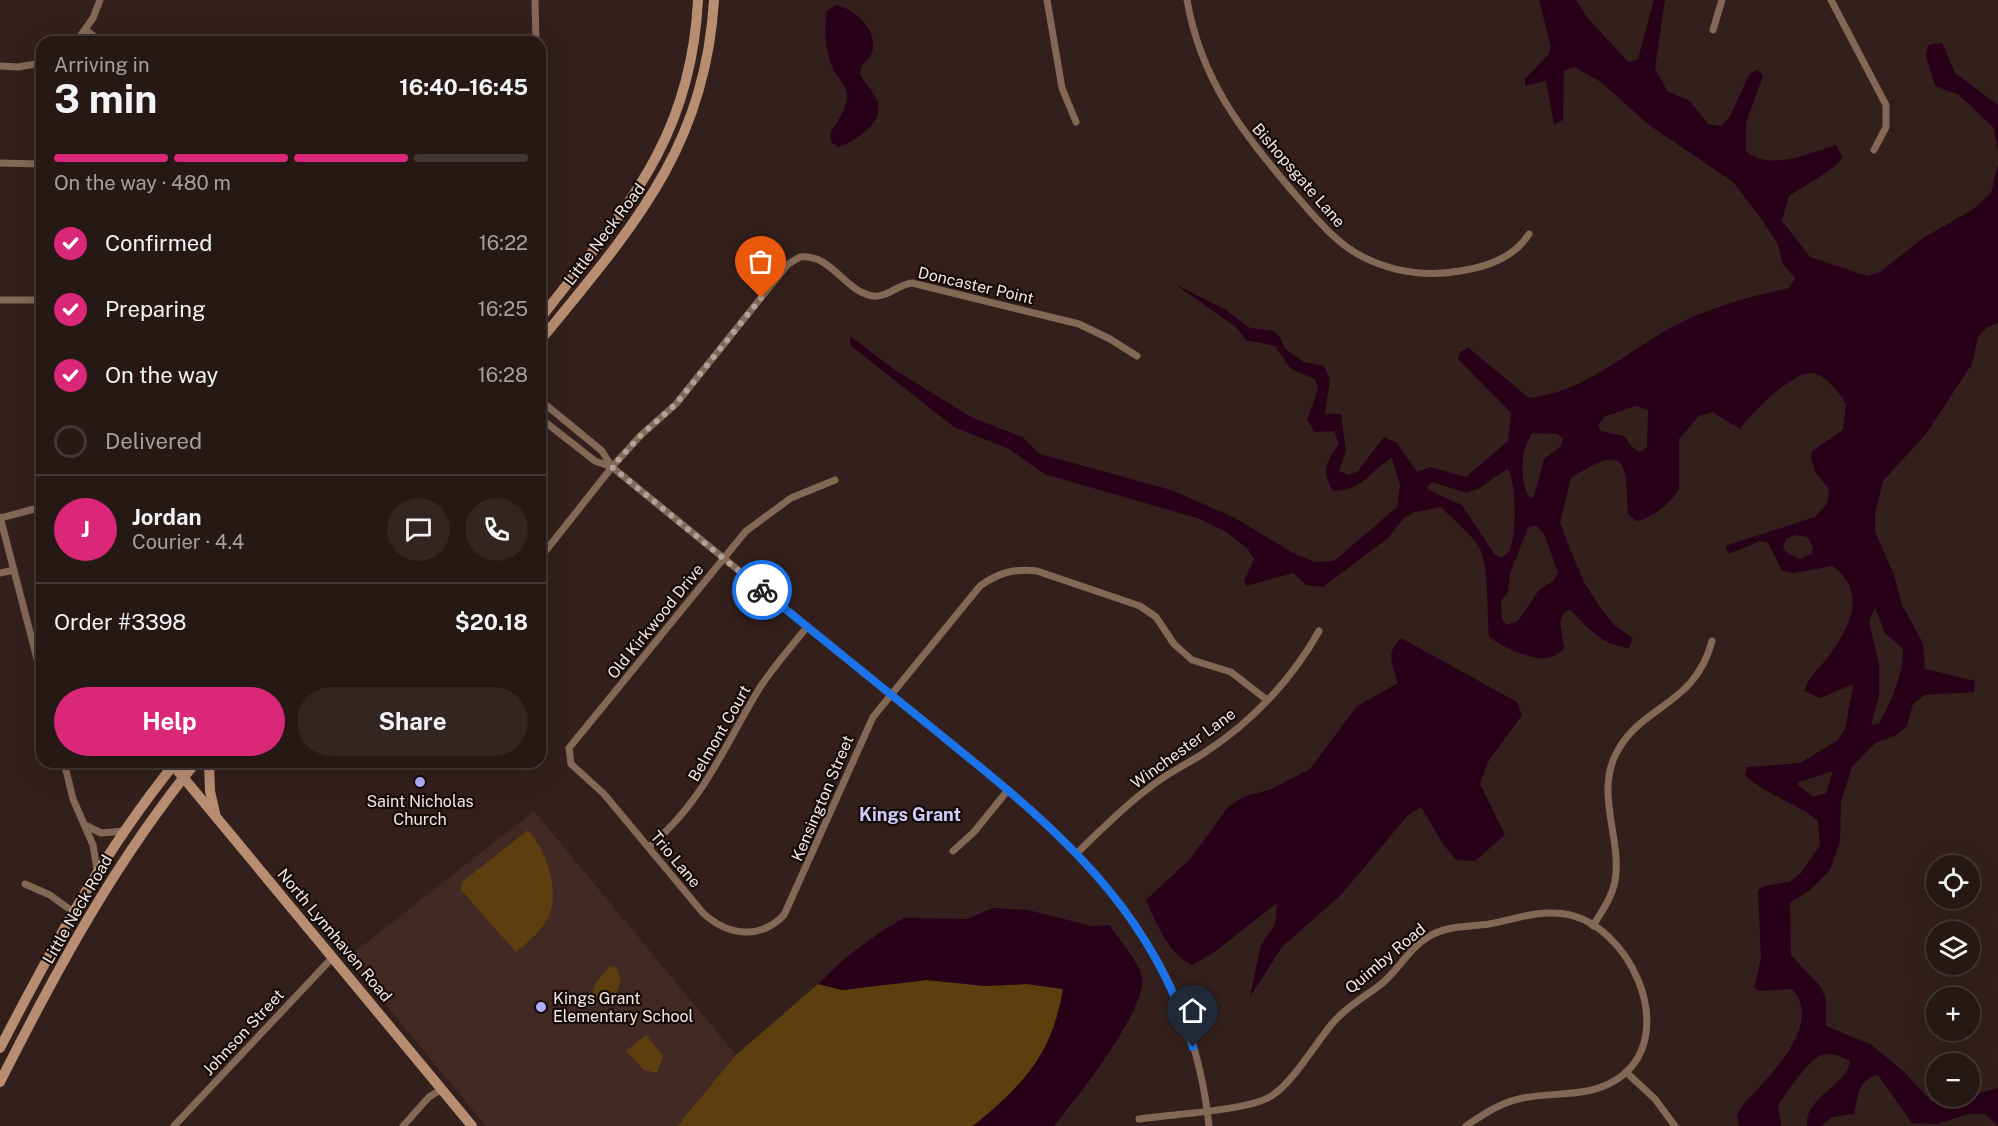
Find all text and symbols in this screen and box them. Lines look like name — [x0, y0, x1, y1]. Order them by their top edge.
text: Arriving in — [54, 53, 149, 77]
text: 16:40–16:45 — [399, 74, 528, 100]
text: 3 min — [54, 76, 157, 122]
street label: Bishopsgate Lane — [1248, 119, 1349, 231]
text: On the way · 480 m — [54, 171, 231, 195]
street label: Little Neck Road — [560, 180, 649, 289]
icon: check — [54, 227, 87, 260]
text: Confirmed — [105, 230, 212, 256]
text: 16:22 — [479, 231, 528, 255]
pin — [735, 236, 786, 298]
icon: bag — [744, 245, 777, 278]
street label: Doncaster Point — [916, 263, 1036, 308]
icon: check — [54, 293, 87, 326]
text: Preparing — [105, 296, 206, 322]
text: 16:25 — [478, 297, 528, 321]
icon: check — [54, 359, 87, 392]
text: On the way — [105, 362, 218, 388]
text: 16:28 — [478, 363, 528, 387]
text: Delivered — [105, 428, 202, 454]
button: chat — [387, 498, 450, 561]
button: phone — [465, 498, 528, 561]
text: Jordan — [132, 504, 201, 530]
text: J — [81, 516, 90, 542]
text: Courier · 4.4 — [132, 530, 244, 554]
street label: Old Kirkwood Drive — [603, 560, 707, 683]
courier — [732, 560, 792, 620]
icon: bike — [746, 574, 779, 607]
text: Order #3398 — [54, 609, 187, 635]
text: $20.18 — [455, 609, 528, 635]
street label: Belmont Court — [684, 682, 755, 785]
button: Help — [54, 687, 285, 756]
button: Share — [297, 687, 528, 756]
street label: Winchester Lane — [1127, 704, 1239, 793]
street label: Kensington Street — [787, 732, 858, 864]
marker: Saint Nicholas Church — [413, 775, 427, 789]
place label: Saint Nicholas Church — [366, 792, 474, 829]
district label: Kings Grant — [859, 804, 961, 825]
street label: Trio Lane — [646, 827, 705, 892]
street label: Little Neck Road — [39, 851, 116, 967]
map controls — [1926, 855, 1980, 1107]
button: locate — [1926, 855, 1980, 909]
street label: North Lynnhaven Road — [273, 865, 396, 1006]
street label: Quimby Road — [1341, 919, 1429, 997]
button: layers — [1926, 921, 1980, 975]
street label: Johnson Street — [199, 985, 288, 1079]
pin — [1167, 985, 1218, 1047]
button: + — [1926, 987, 1980, 1041]
place label: Kings Grant Elementary School — [553, 989, 694, 1026]
icon: home — [1176, 994, 1209, 1027]
marker: Kings Grant Elementary School — [534, 1000, 548, 1014]
button: − — [1926, 1053, 1980, 1107]

